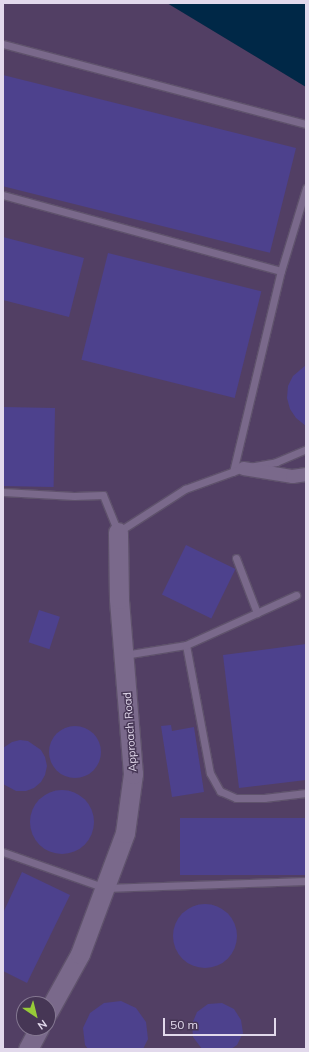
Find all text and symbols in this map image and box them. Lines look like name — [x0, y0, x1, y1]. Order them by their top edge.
street label: Approach Road — [121, 692, 139, 772]
north arrow — [16, 996, 56, 1036]
scale bar — [165, 1010, 278, 1036]
text: N — [35, 1017, 50, 1033]
text: 50 m — [170, 1017, 198, 1032]

